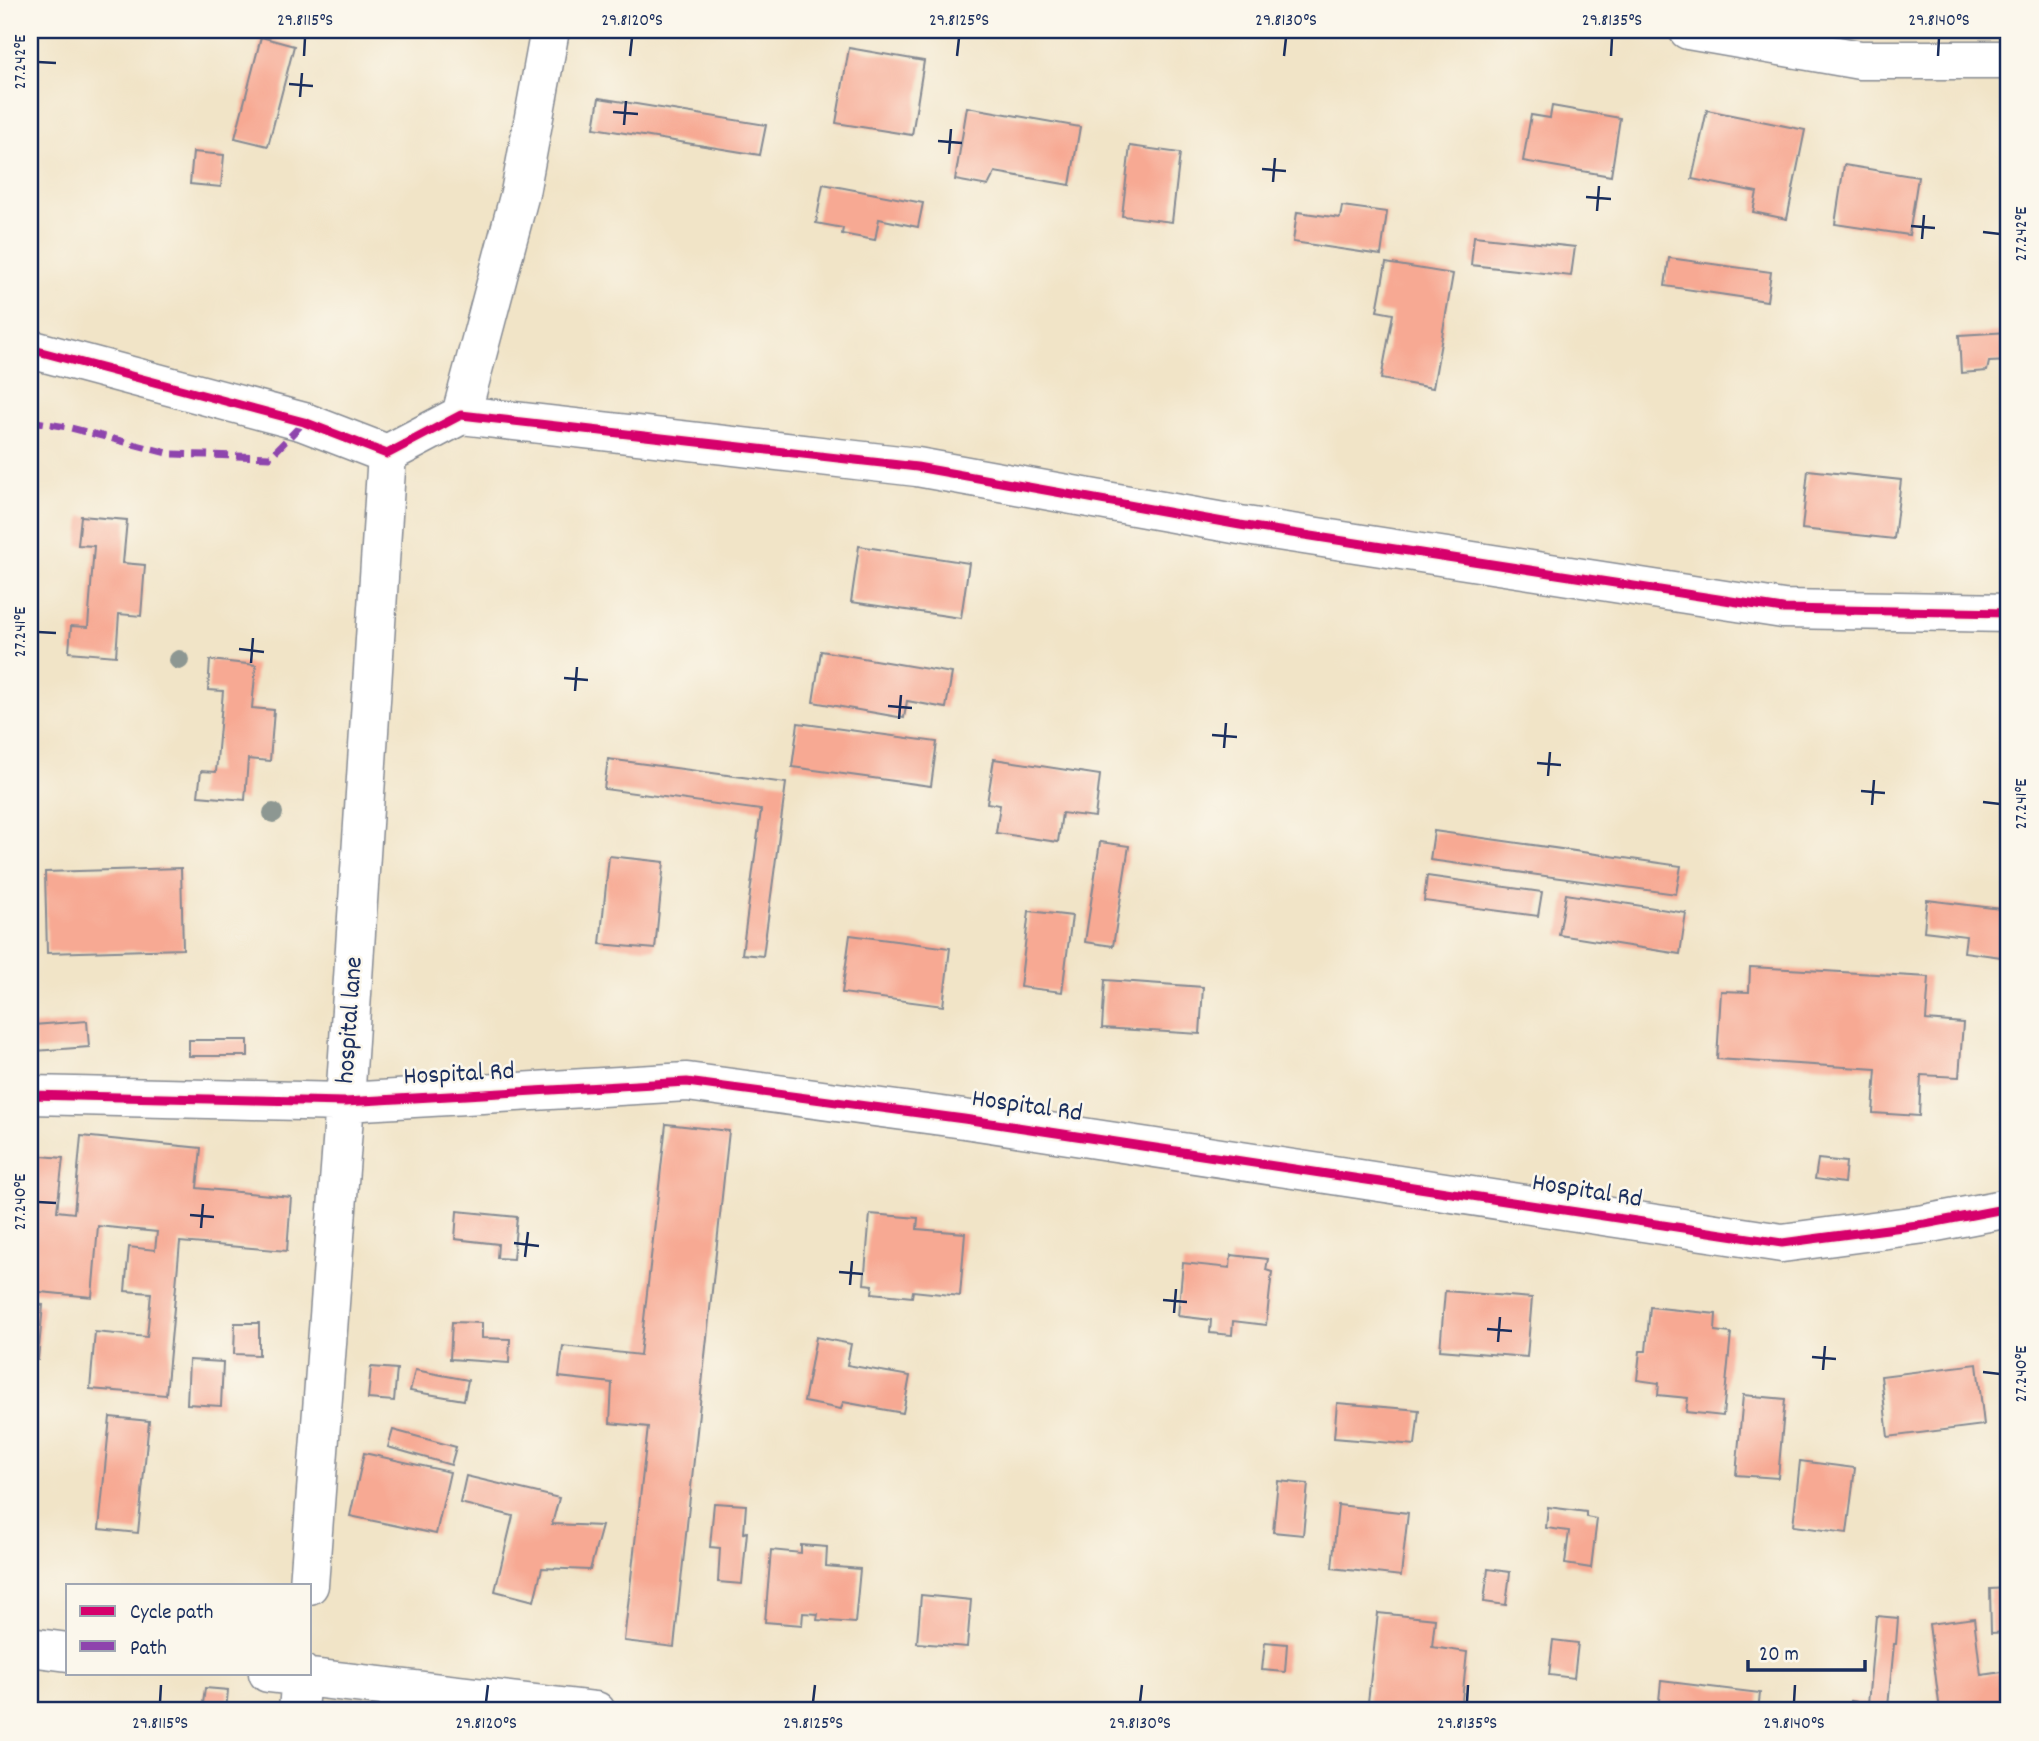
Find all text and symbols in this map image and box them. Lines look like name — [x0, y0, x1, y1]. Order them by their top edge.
text: 29.8115°S — [277, 9, 333, 34]
text: 29.8120°S — [601, 9, 663, 34]
text: 29.8125°S — [929, 9, 989, 34]
text: 29.8130°S — [1255, 9, 1317, 34]
text: 29.8135°S — [1582, 9, 1642, 34]
text: 29.8140°S — [1908, 9, 1970, 34]
text: 27.242°E — [9, 35, 34, 89]
text: 27.242°E — [2010, 207, 2035, 261]
text: 27.241°E — [9, 607, 34, 657]
text: 27.241°E — [2010, 779, 2035, 829]
street label: hospital lane — [328, 955, 374, 1085]
street label: Hospital Rd — [402, 1054, 516, 1096]
street label: Hospital Rd — [969, 1081, 1085, 1133]
street label: Hospital Rd — [1529, 1165, 1645, 1219]
text: 27.240°E — [9, 1174, 34, 1230]
text: 27.240°E — [2010, 1346, 2035, 1402]
legend — [66, 1584, 312, 1674]
text: Cycle path — [130, 1599, 213, 1629]
scale bar — [1748, 1629, 1866, 1673]
text: Path — [130, 1635, 167, 1665]
text: 20 m — [1759, 1641, 1799, 1671]
text: 29.8115°S — [132, 1712, 188, 1737]
text: 29.8120°S — [455, 1712, 517, 1737]
text: 29.8125°S — [783, 1712, 843, 1737]
text: 29.8130°S — [1109, 1712, 1171, 1737]
text: 29.8135°S — [1437, 1712, 1497, 1737]
text: 29.8140°S — [1763, 1712, 1825, 1737]

